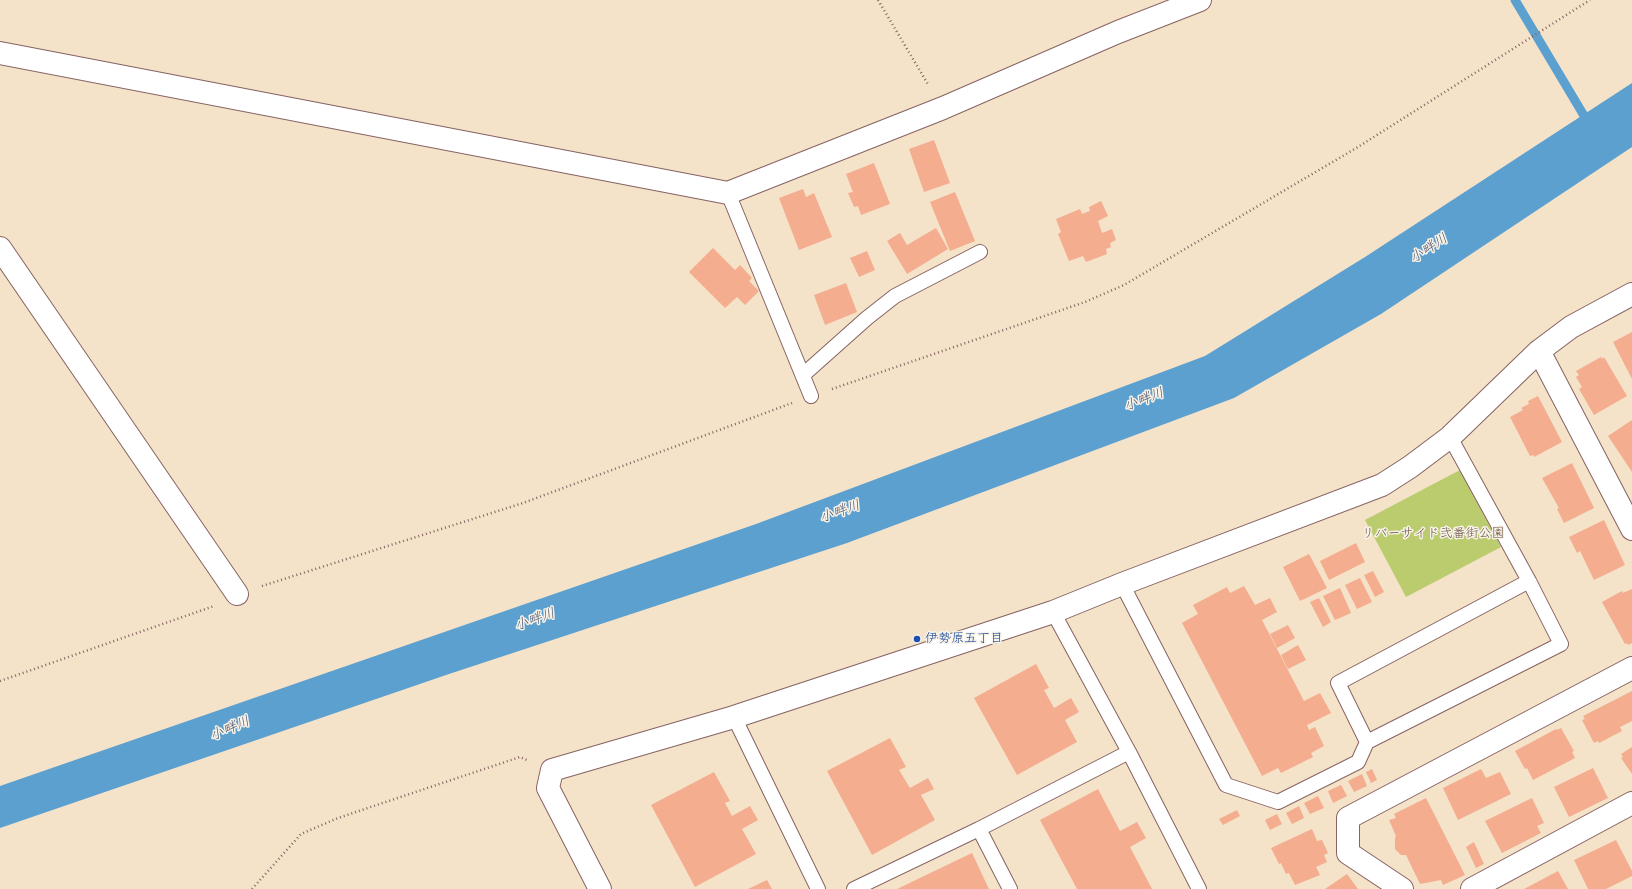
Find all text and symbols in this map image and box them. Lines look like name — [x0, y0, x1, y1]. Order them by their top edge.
water label: 小畔川 — [1407, 231, 1451, 267]
water label: 小畔川 — [1121, 385, 1167, 415]
water label: 小畔川 — [817, 497, 863, 527]
park label: リバーサイド弐番街公園 — [1362, 526, 1504, 542]
water label: 小畔川 — [512, 605, 558, 635]
place label: 伊勢原五丁目 — [925, 631, 1003, 647]
marker: 伊勢原五丁目 — [912, 634, 922, 644]
water label: 小畔川 — [207, 713, 253, 745]

